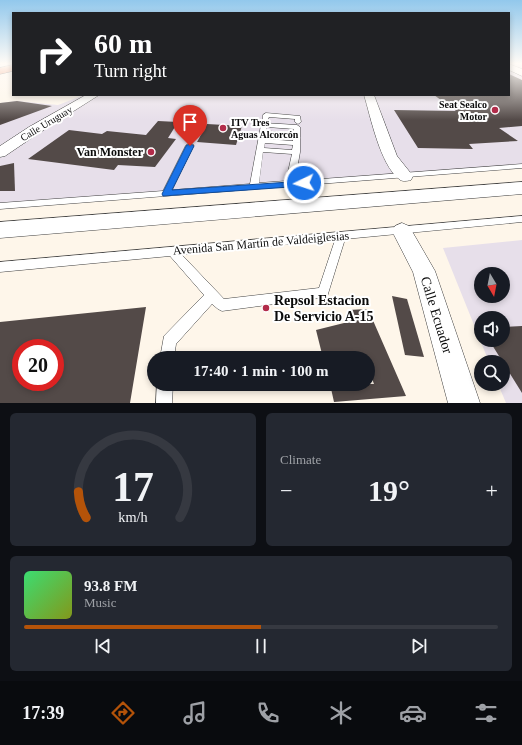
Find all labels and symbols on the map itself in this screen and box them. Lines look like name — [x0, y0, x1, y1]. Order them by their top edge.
place label: Seat Sealco Motor — [439, 99, 488, 122]
street label: Calle Uruguay — [18, 104, 74, 143]
pin — [173, 105, 207, 146]
marker: Seat Sealco Motor — [490, 105, 500, 115]
place label: ITV Tres Aguas Alcorcón — [231, 117, 299, 140]
marker: ITV Tres Aguas Alcorcón — [218, 123, 228, 133]
place label: Van Monster — [76, 145, 144, 159]
marker: Van Monster — [146, 147, 156, 157]
position arrow — [283, 162, 325, 204]
street label: Avenida San Martín de Valdeiglesias — [172, 228, 350, 258]
north arrow — [474, 267, 510, 303]
street label: Calle Ecuador — [418, 275, 455, 356]
place label: Repsol Estacion De Servicio A-15 — [274, 293, 374, 324]
marker: Repsol Estacion De Servicio A-15 — [261, 303, 271, 313]
speed limit sign: 20 — [12, 339, 64, 391]

